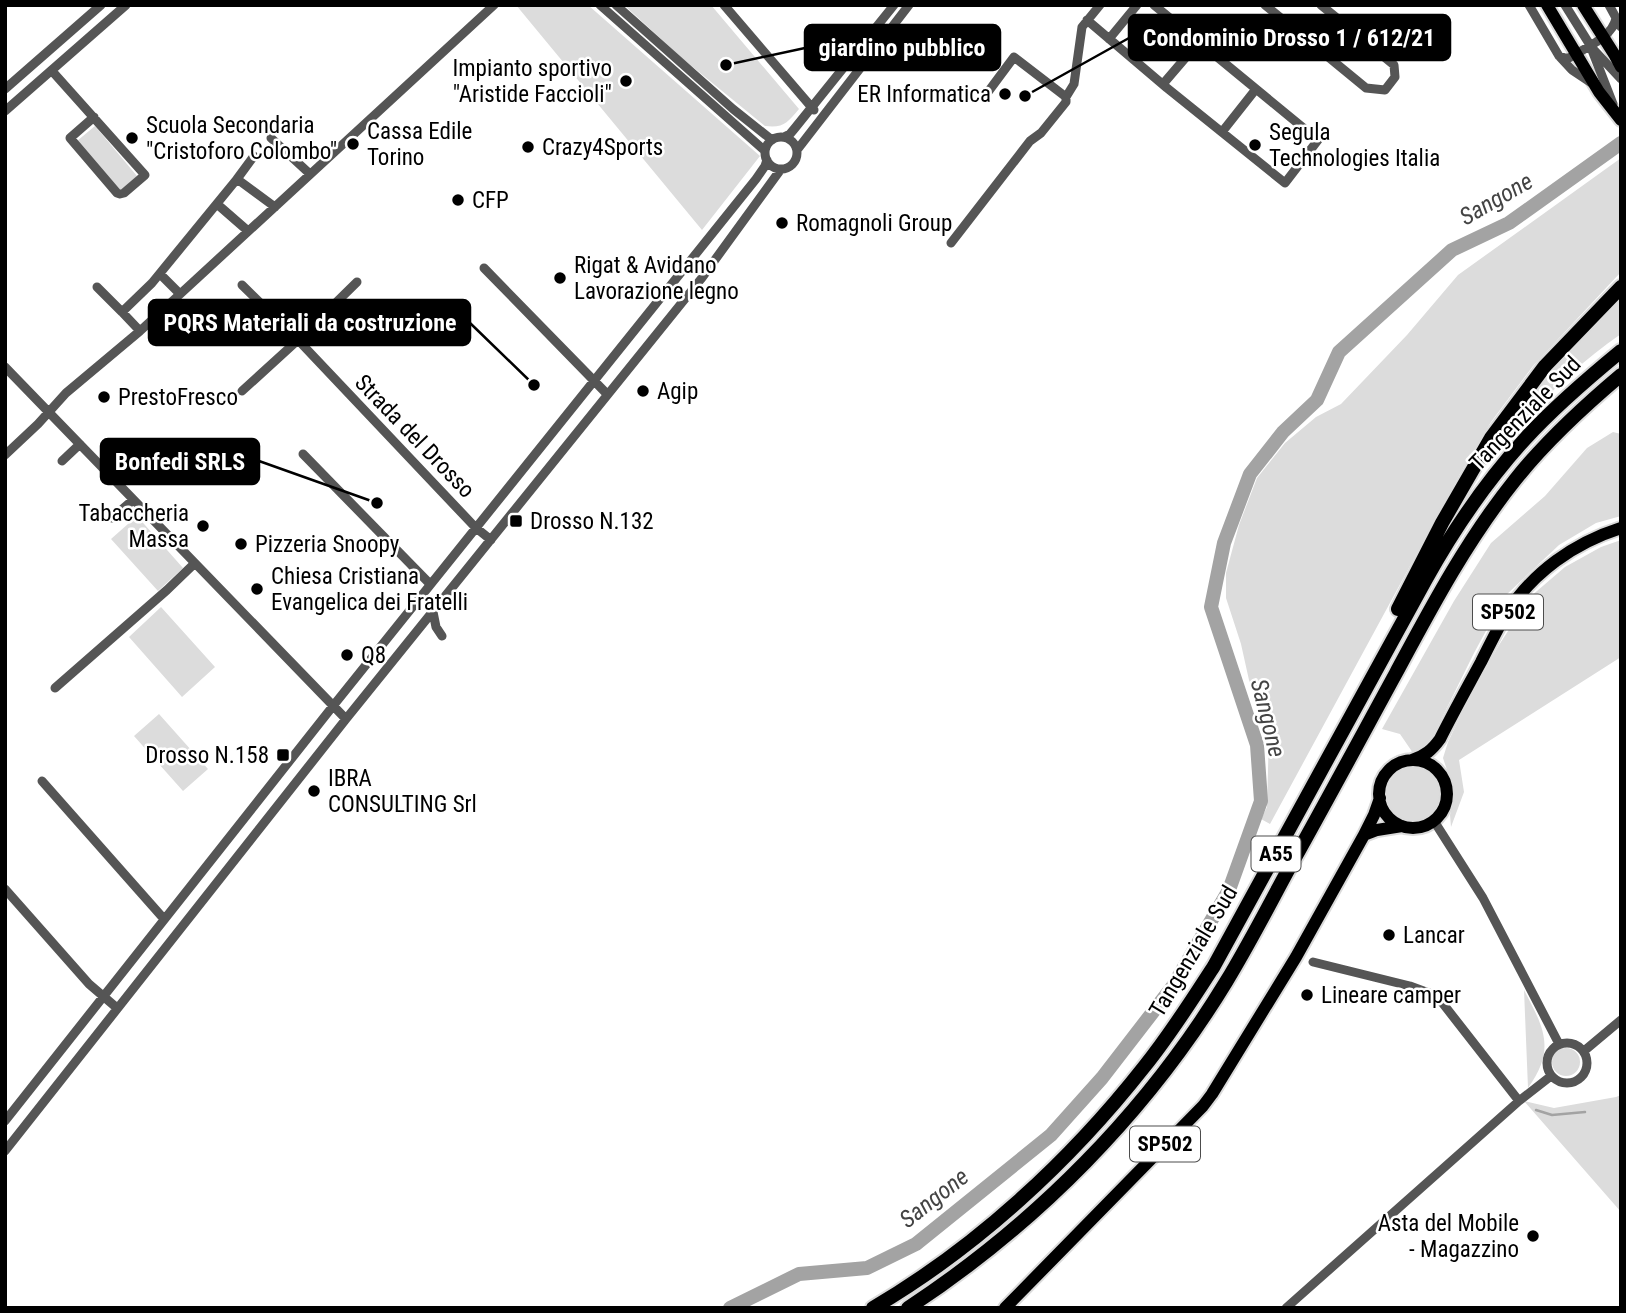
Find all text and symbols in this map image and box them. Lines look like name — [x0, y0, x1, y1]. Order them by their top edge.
callout: Condominio Drosso 1 / 612/21 — [1129, 15, 1450, 60]
text: Condominio Drosso 1 / 612/21 — [1143, 24, 1435, 52]
callout: giardino pubblico — [805, 25, 1000, 70]
text: giardino pubblico — [819, 34, 986, 62]
place label: Impianto sportivo "Aristide Faccioli" — [453, 55, 612, 108]
marker: Impianto sportivo "Aristide Faccioli" — [618, 73, 634, 89]
place label: ER Informatica — [857, 81, 991, 108]
marker: ER Informatica — [997, 86, 1013, 102]
place label: Scuola Secondaria "Cristoforo Colombo" — [146, 112, 337, 165]
place label: Cassa Edile Torino — [367, 118, 472, 171]
place label: Segula Technologies Italia — [1269, 119, 1440, 172]
marker: Scuola Secondaria "Cristoforo Colombo" — [124, 130, 140, 146]
place label: Crazy4Sports — [542, 134, 663, 161]
marker: Cassa Edile Torino — [345, 136, 361, 152]
marker: Segula Technologies Italia — [1247, 137, 1263, 153]
marker: Crazy4Sports — [520, 139, 536, 155]
water label: Sangone — [1454, 167, 1538, 231]
place label: CFP — [472, 187, 509, 214]
marker: CFP — [450, 192, 466, 208]
place label: Romagnoli Group — [796, 210, 952, 237]
marker: Romagnoli Group — [774, 215, 790, 231]
place label: Rigat & Avidano Lavorazione legno — [574, 252, 739, 305]
marker: Rigat & Avidano Lavorazione legno — [552, 270, 568, 286]
callout: PQRS Materiali da costruzione — [149, 300, 470, 345]
text: PQRS Materiali da costruzione — [163, 309, 457, 337]
street label: Tangenziale Sud — [1464, 351, 1587, 476]
street label: Strada del Drosso — [349, 369, 480, 504]
place label: Agip — [657, 378, 698, 405]
marker: Agip — [635, 383, 651, 399]
place label: PrestoFresco — [118, 384, 238, 411]
marker: PrestoFresco — [96, 389, 112, 405]
callout: Bonfedi SRLS — [101, 439, 259, 484]
text: Bonfedi SRLS — [115, 448, 245, 476]
place label: Tabaccheria Massa — [78, 500, 189, 553]
place label: Drosso N.132 — [530, 508, 654, 535]
marker: Drosso N.132 — [508, 513, 524, 529]
marker: Tabaccheria Massa — [195, 518, 211, 534]
place label: Pizzeria Snoopy — [255, 531, 400, 558]
marker: Pizzeria Snoopy — [233, 536, 249, 552]
place label: Chiesa Cristiana Evangelica dei Fratelli — [271, 563, 468, 616]
marker: Chiesa Cristiana Evangelica dei Fratelli — [249, 581, 265, 597]
road number: SP502 — [1473, 594, 1543, 630]
place label: Q8 — [361, 642, 386, 669]
marker: Q8 — [339, 647, 355, 663]
water label: Sangone — [1245, 676, 1291, 760]
place label: Drosso N.158 — [145, 742, 269, 769]
marker: Drosso N.158 — [275, 747, 291, 763]
place label: IBRA CONSULTING Srl — [328, 765, 477, 818]
marker: IBRA CONSULTING Srl — [306, 783, 322, 799]
road number: A55 — [1252, 836, 1300, 872]
street label: Tangenziale Sud — [1144, 881, 1243, 1022]
place label: Lancar — [1403, 922, 1465, 949]
marker: Lancar — [1381, 927, 1397, 943]
place label: Lineare camper — [1321, 982, 1461, 1009]
marker: Lineare camper — [1299, 987, 1315, 1003]
road number: SP502 — [1130, 1126, 1200, 1162]
water label: Sangone — [894, 1162, 974, 1234]
place label: Asta del Mobile - Magazzino — [1378, 1210, 1519, 1263]
marker: Asta del Mobile - Magazzino — [1525, 1228, 1541, 1244]

